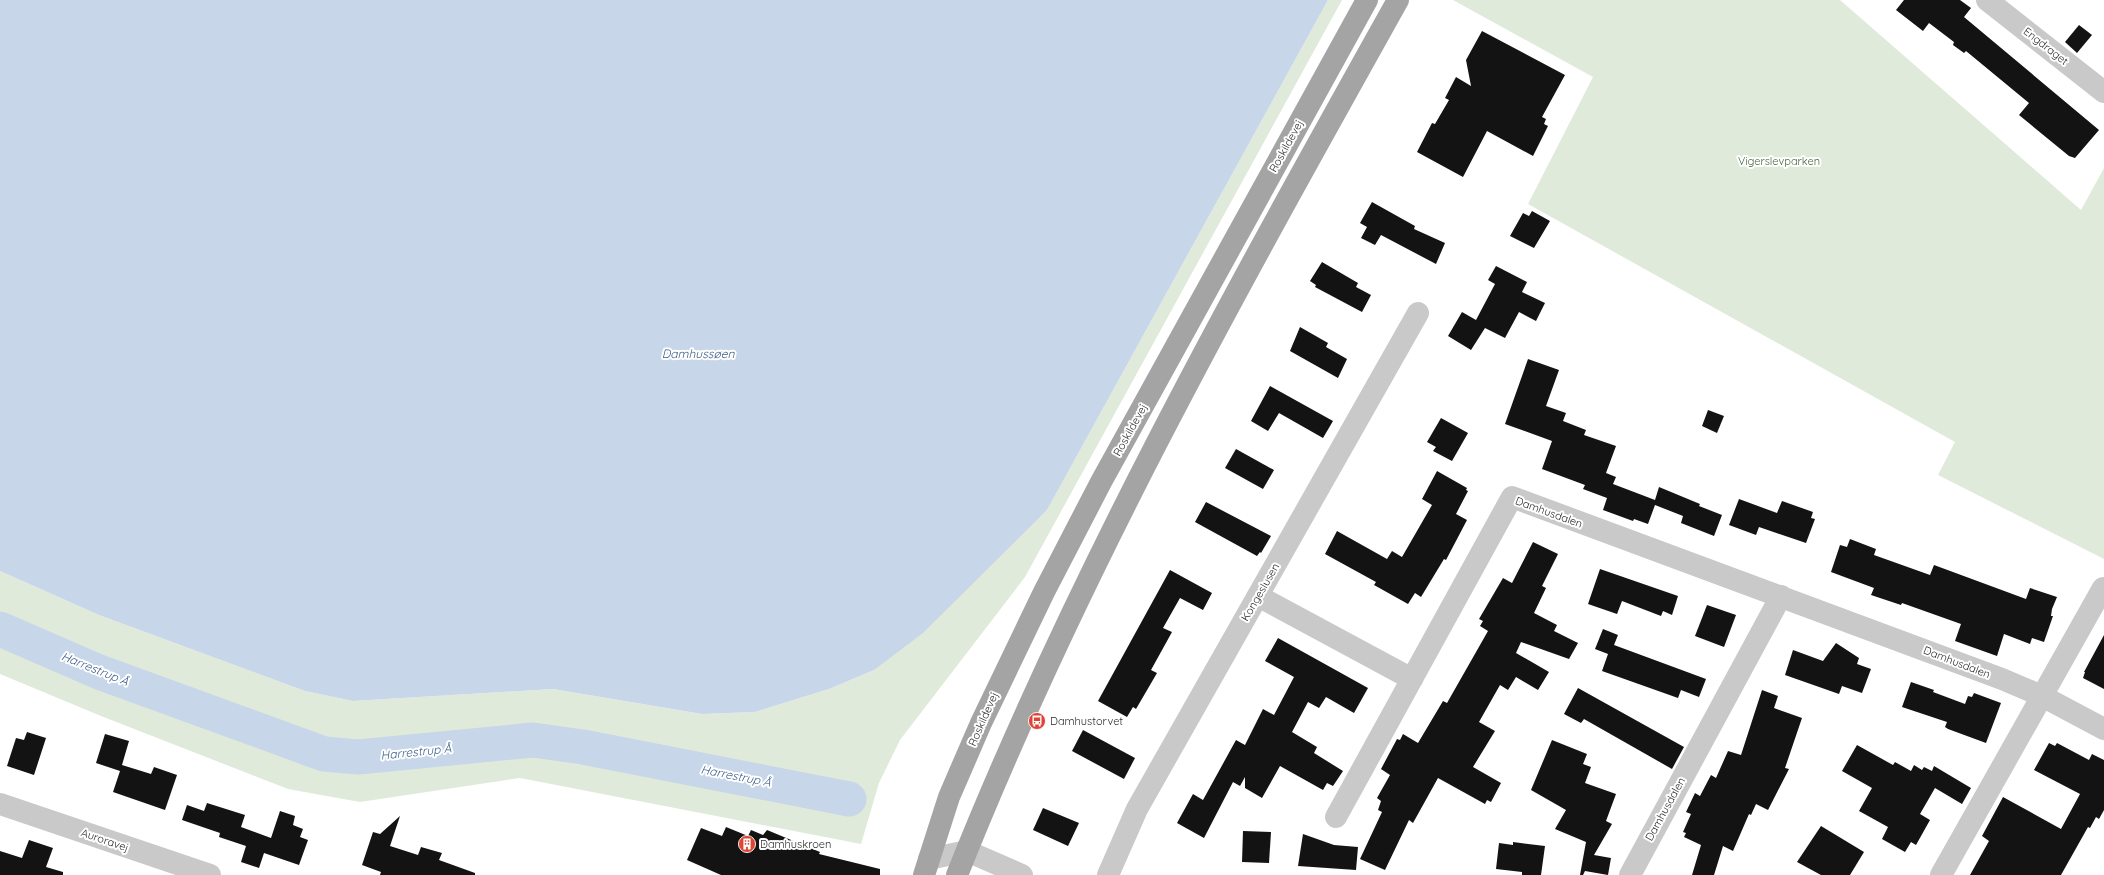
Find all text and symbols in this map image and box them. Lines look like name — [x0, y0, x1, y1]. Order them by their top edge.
street label: Engdraget — [2021, 24, 2072, 68]
street label: Roskildevej — [1266, 117, 1306, 175]
park label: Vigerslevparken — [1738, 154, 1820, 168]
water label: Damhussøen — [662, 346, 735, 361]
street label: Roskildevej — [1110, 401, 1150, 459]
street label: Damhusdalen — [1513, 493, 1585, 531]
street label: Kongeslusen — [1238, 560, 1282, 624]
street label: Damhusdalen — [1922, 643, 1992, 681]
water label: Harrestrup Å — [59, 648, 131, 689]
street label: Roskildevej — [965, 690, 1001, 748]
bus stop icon: Damhustorvet — [1027, 711, 1047, 731]
place label: Damhustorvet — [1050, 714, 1123, 728]
water label: Harrestrup Å — [380, 740, 452, 763]
water label: Harrestrup Å — [700, 761, 773, 790]
street label: Damhusdalen — [1642, 775, 1688, 843]
street label: Auroravej — [79, 825, 131, 855]
building icon: Damhuskroen — [737, 834, 757, 854]
place label: Damhuskroen — [760, 837, 831, 851]

